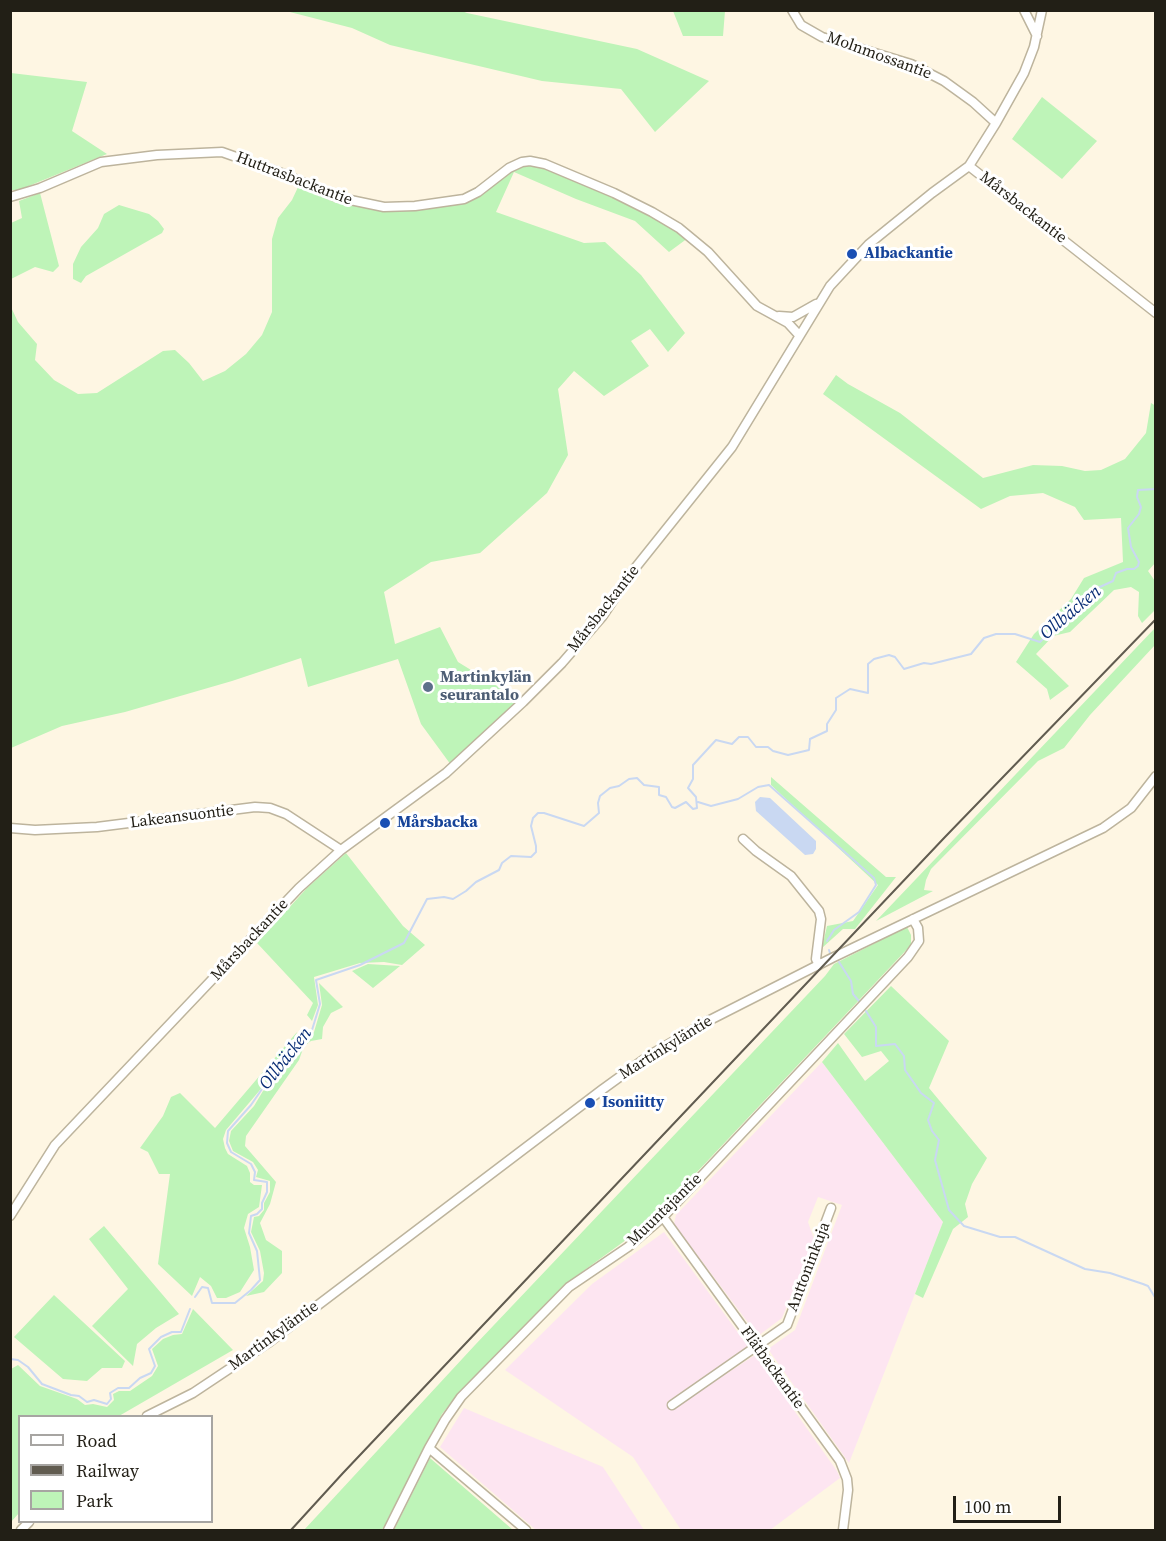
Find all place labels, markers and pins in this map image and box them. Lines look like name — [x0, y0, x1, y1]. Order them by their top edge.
place label: Albackantie — [864, 244, 953, 264]
marker: Albackantie — [845, 247, 859, 261]
place label: Martinkylän seurantalo — [440, 668, 532, 706]
marker: Martinkylän seurantalo — [421, 680, 435, 694]
place label: Mårsbacka — [397, 813, 478, 833]
marker: Mårsbacka — [378, 816, 392, 830]
place label: Isoniitty — [602, 1093, 664, 1113]
marker: Isoniitty — [583, 1096, 597, 1110]

